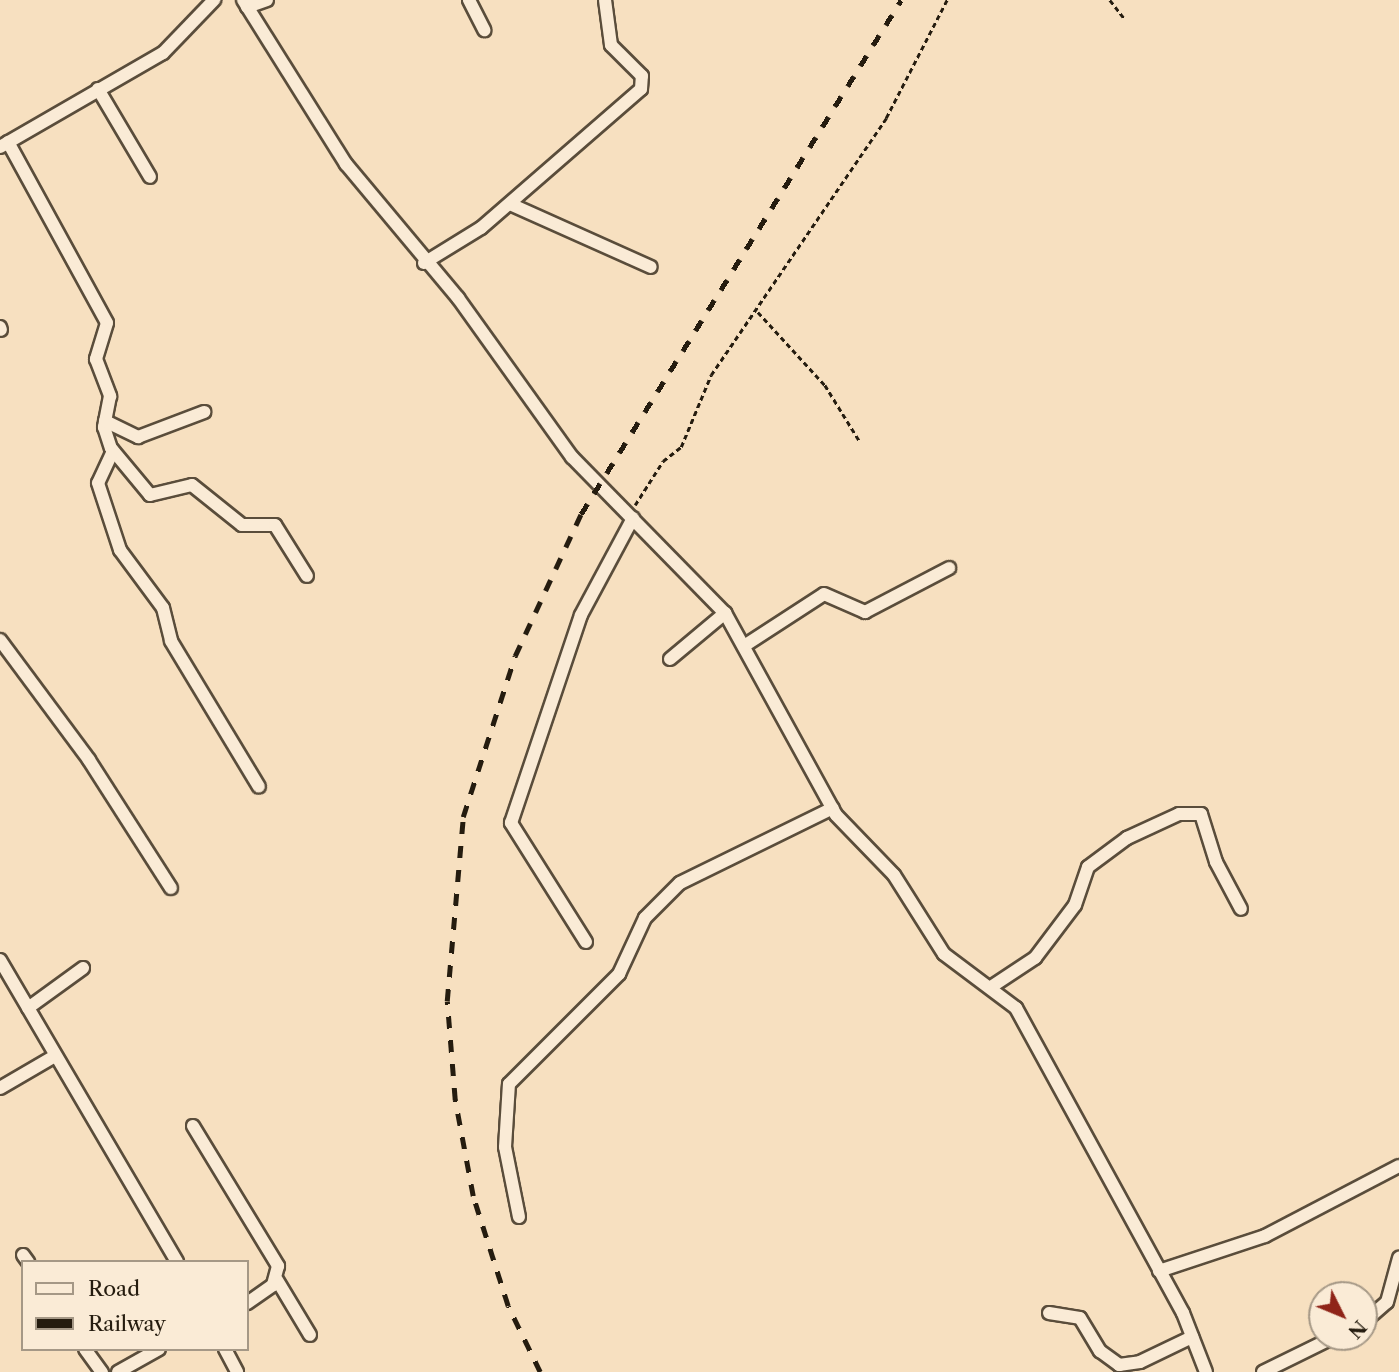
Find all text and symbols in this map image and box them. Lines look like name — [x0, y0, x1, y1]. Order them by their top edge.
legend — [21, 1260, 248, 1351]
text: Road — [88, 1276, 140, 1301]
north arrow — [1308, 1281, 1378, 1351]
text: Railway — [88, 1311, 166, 1336]
text: N — [1343, 1315, 1371, 1343]

